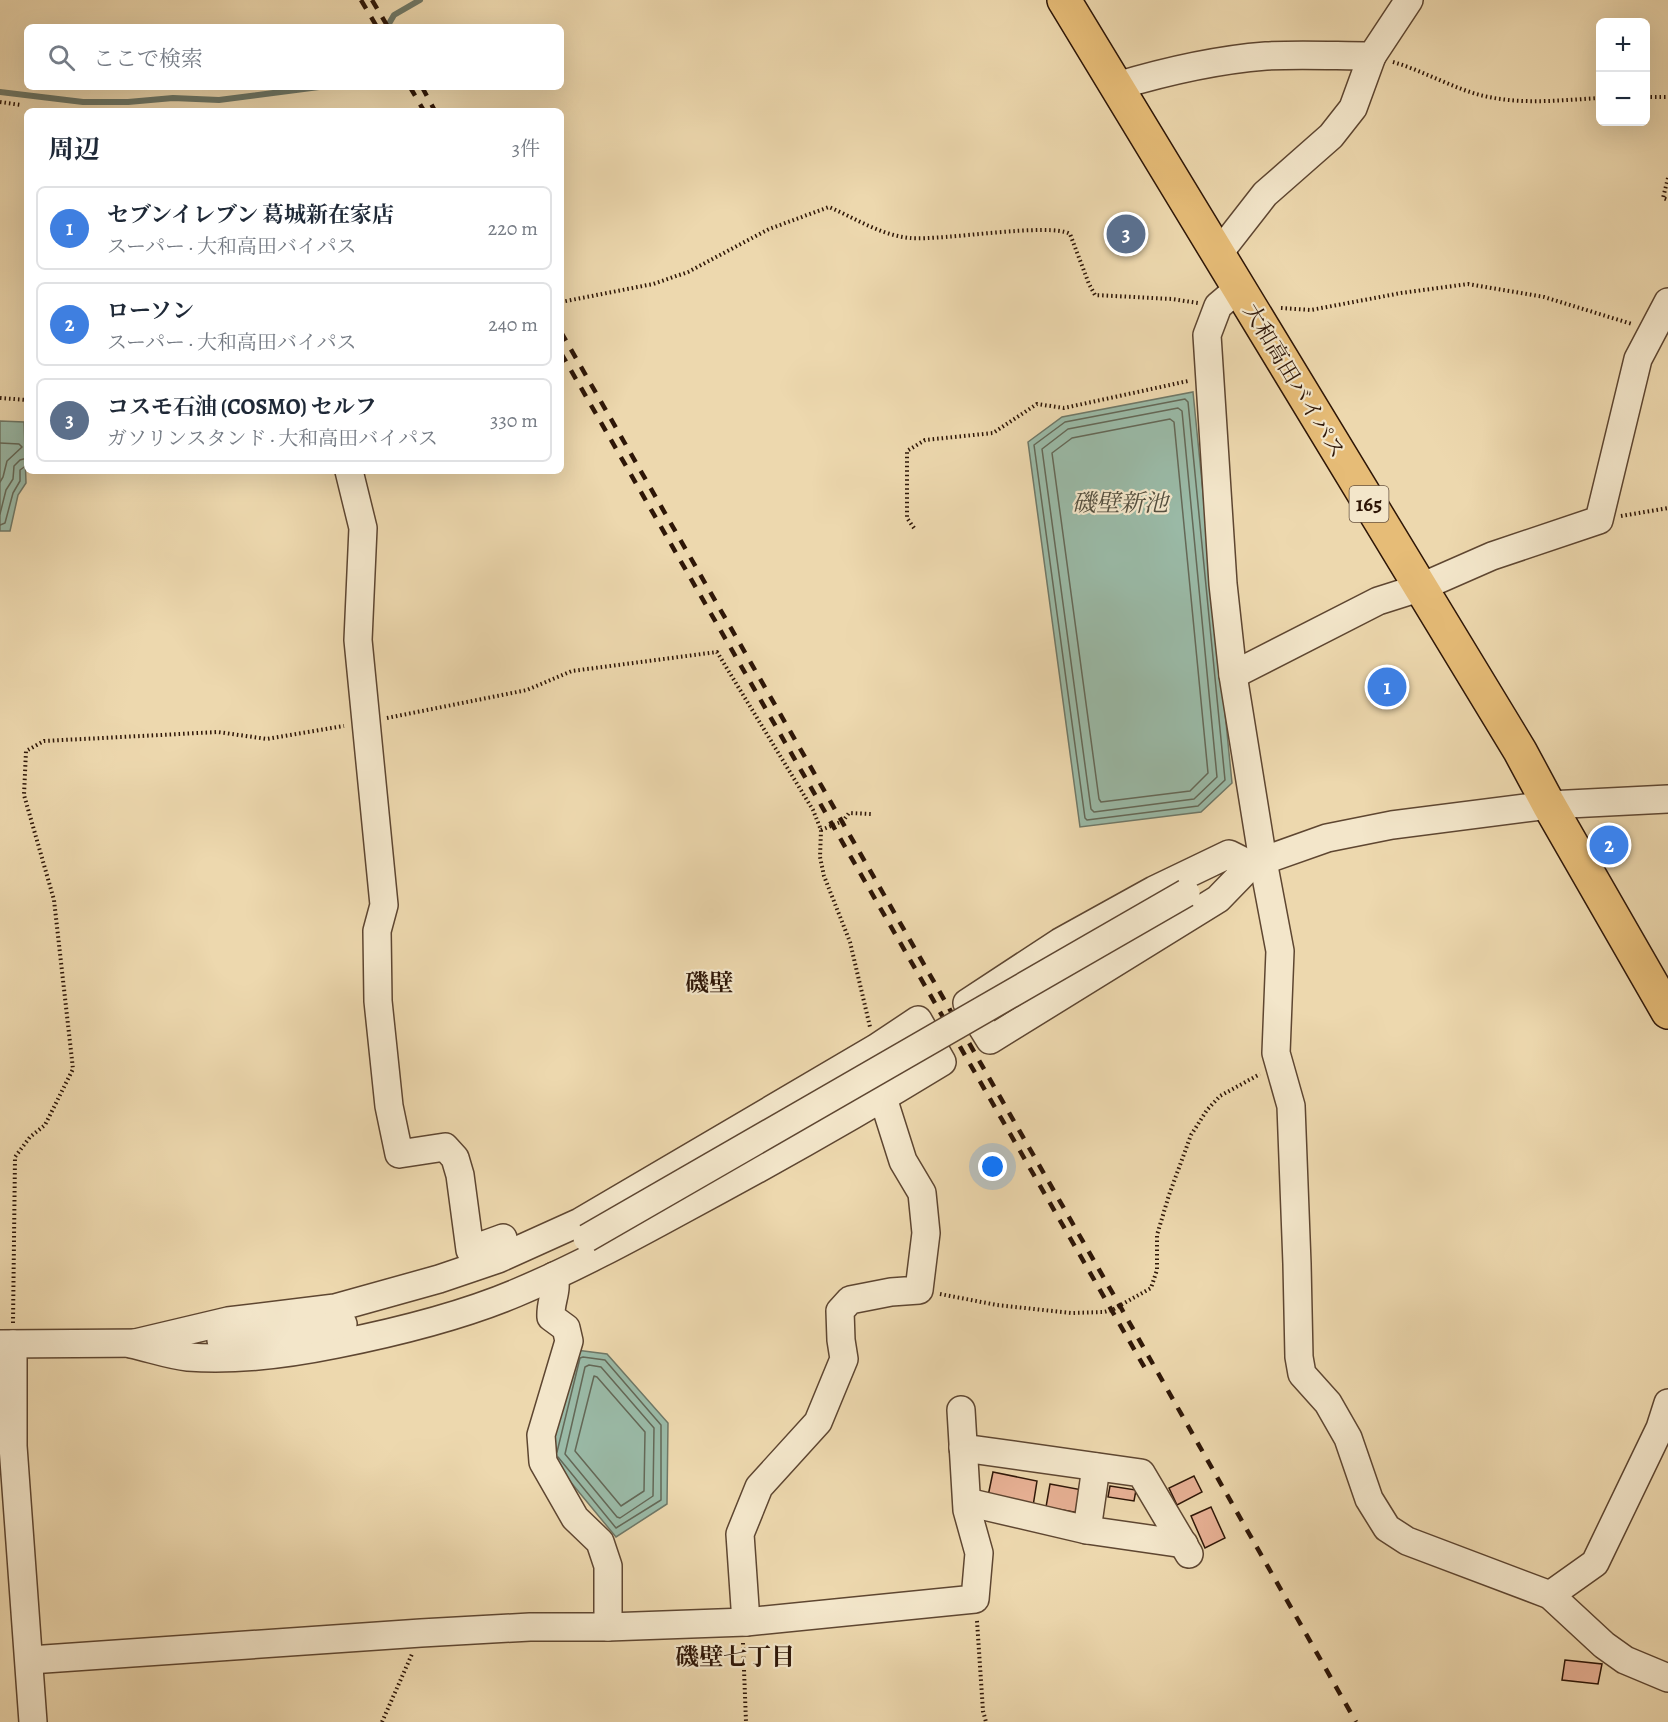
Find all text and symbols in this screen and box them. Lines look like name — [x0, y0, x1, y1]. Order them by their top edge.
map controls — [1596, 18, 1650, 126]
button: + — [1596, 18, 1650, 72]
search box — [24, 24, 564, 90]
icon: search — [45, 41, 78, 74]
text: ここで検索 — [93, 44, 203, 74]
button: − — [1596, 72, 1650, 126]
text: 周辺 — [48, 132, 100, 167]
text: 3件 — [512, 135, 540, 162]
text: セブンイレブン 葛城新在家店 — [107, 200, 394, 230]
pin: 3 — [1106, 212, 1146, 256]
text: 1 — [66, 215, 73, 242]
text: 220 m — [488, 215, 538, 242]
text: スーパー · 大和高田バイパス — [107, 233, 356, 260]
text: ローソン — [107, 296, 194, 326]
street label: 大和高田バイパス — [1236, 298, 1352, 464]
text: 2 — [65, 311, 74, 338]
text: 240 m — [488, 311, 538, 338]
text: スーパー · 大和高田バイパス — [107, 329, 356, 356]
text: コスモ石油 (COSMO) セルフ — [107, 392, 377, 422]
text: 3 — [65, 407, 74, 434]
text: 330 m — [490, 407, 538, 434]
text: ガソリンスタンド · 大和高田バイパス — [107, 425, 438, 452]
road number: 165 — [1350, 486, 1388, 522]
water label: 磯壁新池 — [1072, 487, 1171, 519]
pin: 1 — [1368, 664, 1406, 710]
pin: 2 — [1590, 822, 1628, 868]
district label: 磯壁 — [685, 967, 733, 999]
your location — [978, 1152, 1007, 1181]
district label: 磯壁七丁目 — [675, 1641, 795, 1673]

